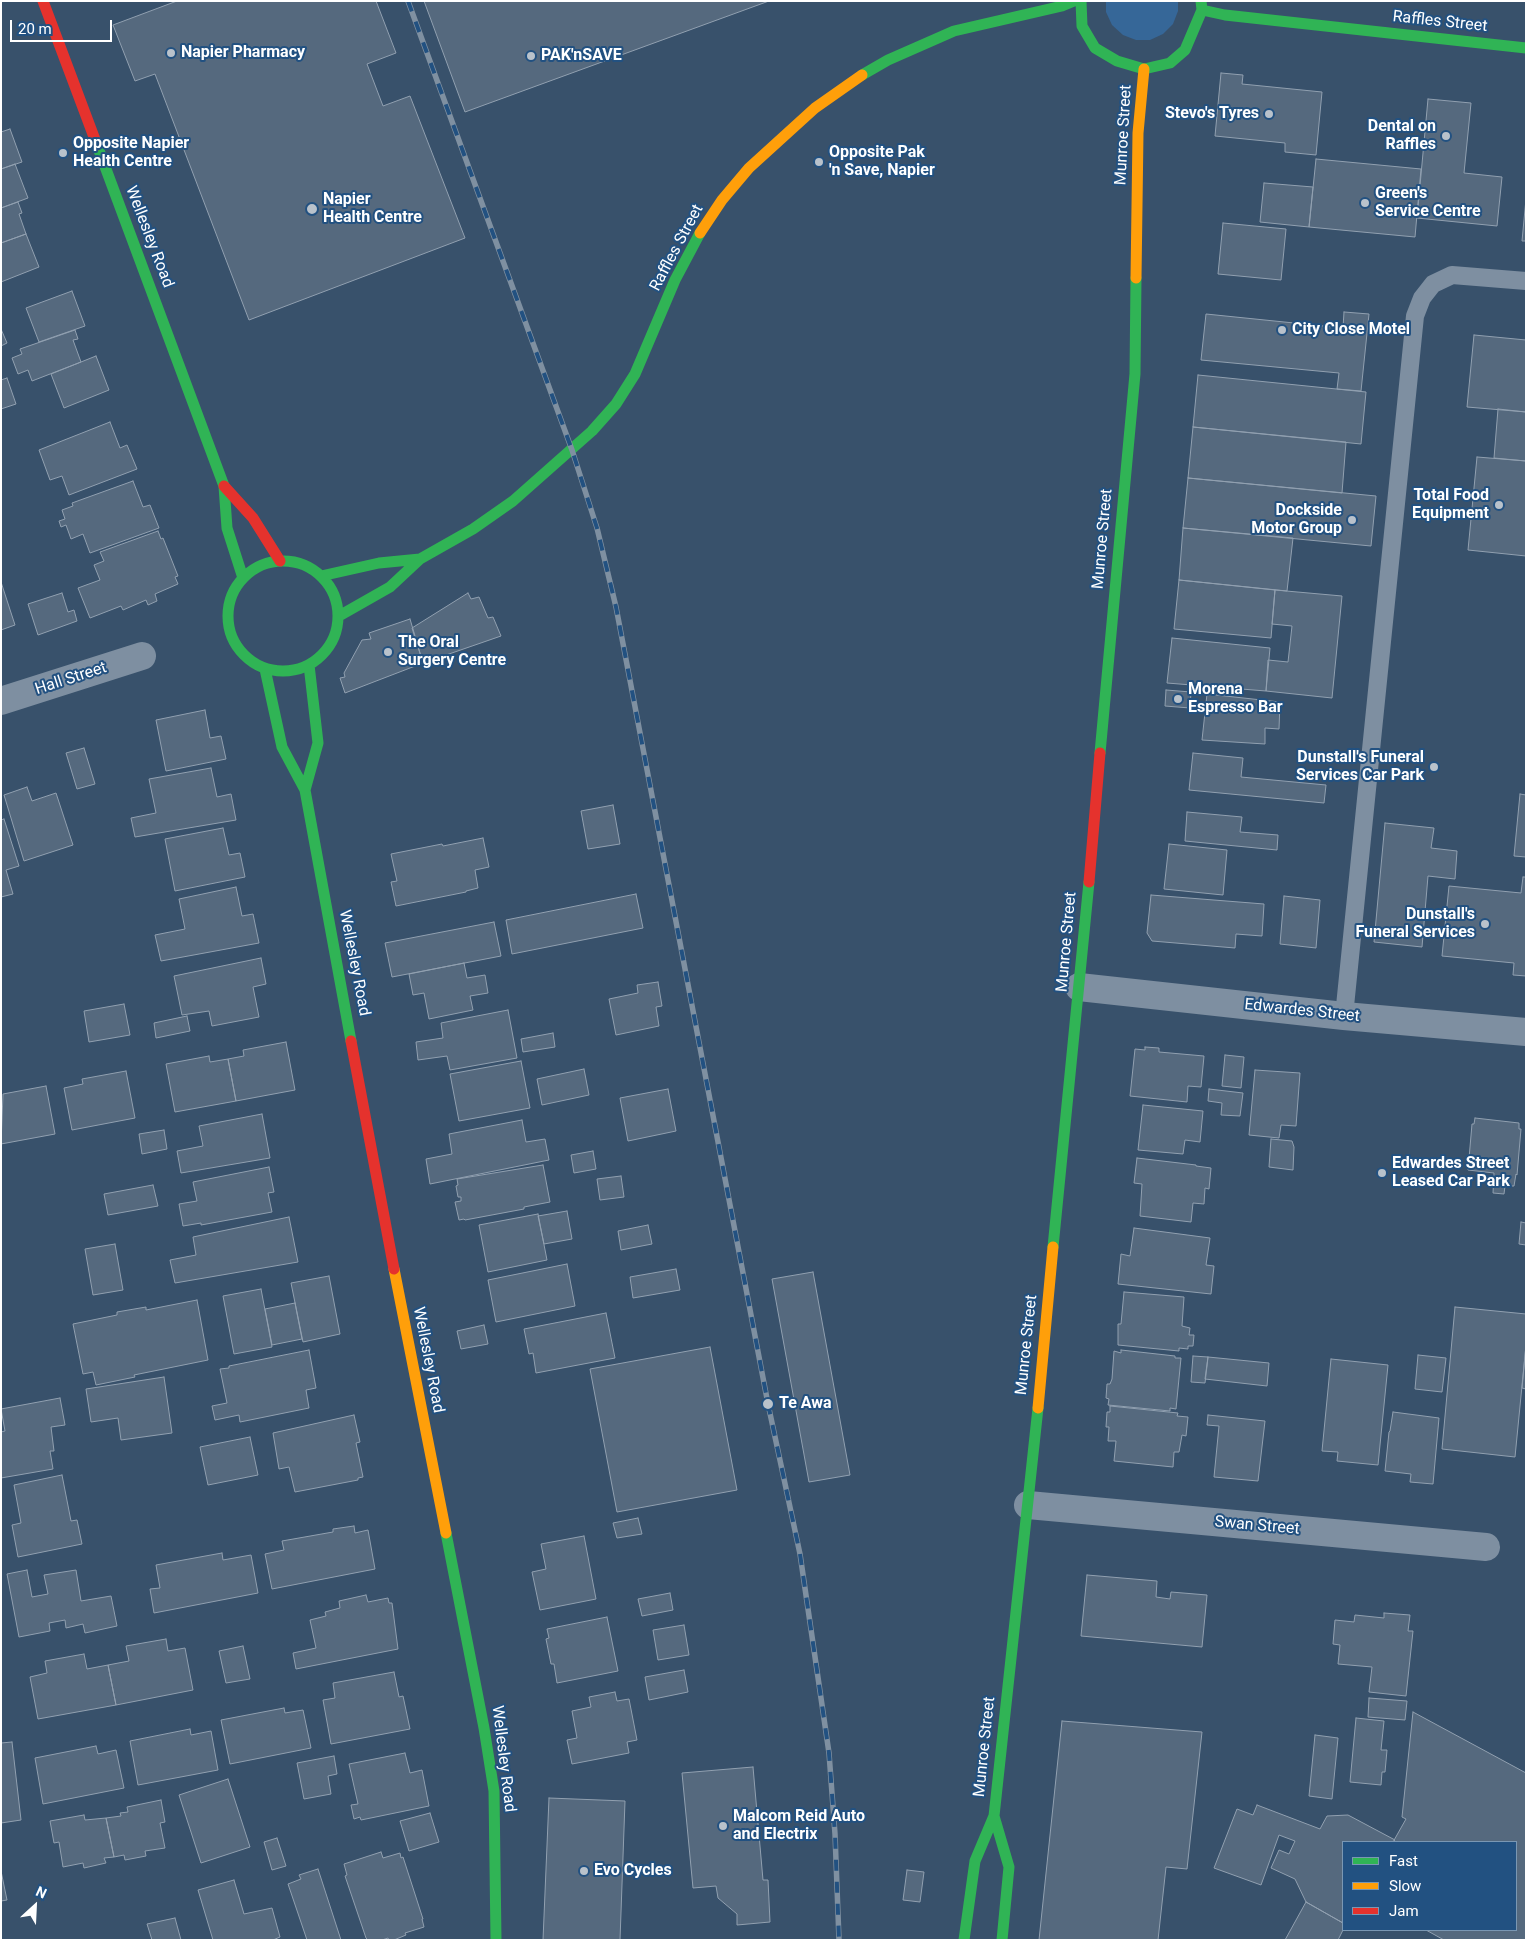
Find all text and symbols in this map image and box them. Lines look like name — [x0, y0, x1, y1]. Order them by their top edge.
street label: Raffles Street — [1392, 7, 1488, 37]
scale bar — [12, 10, 115, 42]
text: 20 m — [18, 20, 52, 38]
place label: Napier Pharmacy — [181, 43, 305, 63]
place label: PAK'nSAVE — [541, 46, 622, 66]
marker: Napier Pharmacy — [165, 47, 177, 59]
marker: PAK'nSAVE — [525, 50, 537, 62]
street label: Munroe Street — [1112, 84, 1136, 186]
place label: Stevo's Tyres — [1165, 104, 1259, 124]
marker: Stevo's Tyres — [1263, 108, 1275, 120]
place label: Dental on Raffles — [1368, 117, 1436, 155]
marker: Dental on Raffles — [1440, 130, 1452, 142]
place label: Opposite Napier Health Centre — [73, 134, 189, 172]
place label: Opposite Pak 'n Save, Napier — [829, 143, 935, 181]
marker: Opposite Napier Health Centre — [57, 147, 69, 159]
marker: Opposite Pak 'n Save, Napier — [813, 156, 825, 168]
street label: Wellesley Road — [121, 183, 177, 291]
place label: Green's Service Centre — [1375, 184, 1481, 222]
place label: Napier Health Centre — [323, 190, 422, 228]
marker: Green's Service Centre — [1359, 197, 1371, 209]
street label: Raffles Street — [646, 201, 708, 295]
marker: Napier Health Centre — [305, 202, 319, 216]
place label: City Close Motel — [1292, 320, 1410, 340]
marker: City Close Motel — [1276, 324, 1288, 336]
place label: Total Food Equipment — [1412, 486, 1489, 524]
street label: Munroe Street — [1089, 488, 1117, 590]
marker: Total Food Equipment — [1493, 499, 1505, 511]
place label: Dockside Motor Group — [1251, 501, 1342, 539]
marker: Dockside Motor Group — [1346, 514, 1358, 526]
place label: The Oral Surgery Centre — [398, 633, 506, 671]
marker: The Oral Surgery Centre — [382, 646, 394, 658]
street label: Hall Street — [33, 658, 109, 700]
place label: Morena Espresso Bar — [1188, 680, 1283, 718]
marker: Morena Espresso Bar — [1172, 693, 1184, 705]
place label: Dunstall's Funeral Services Car Park — [1296, 748, 1424, 786]
marker: Dunstall's Funeral Services Car Park — [1428, 761, 1440, 773]
street label: Munroe Street — [1053, 891, 1081, 993]
place label: Dunstall's Funeral Services — [1355, 905, 1475, 943]
street label: Wellesley Road — [334, 908, 374, 1018]
marker: Dunstall's Funeral Services — [1479, 918, 1491, 930]
street label: Edwardes Street — [1243, 995, 1361, 1027]
place label: Edwardes Street Leased Car Park — [1392, 1154, 1510, 1192]
marker: Edwardes Street Leased Car Park — [1376, 1167, 1388, 1179]
street label: Munroe Street — [1012, 1294, 1042, 1396]
street label: Wellesley Road — [408, 1305, 448, 1415]
place label: Te Awa — [779, 1394, 832, 1414]
marker: Te Awa — [761, 1397, 775, 1411]
street label: Swan Street — [1214, 1513, 1300, 1539]
street label: Munroe Street — [970, 1696, 1000, 1798]
street label: Wellesley Road — [487, 1704, 519, 1814]
place label: Malcom Reid Auto and Electrix — [733, 1807, 865, 1845]
marker: Malcom Reid Auto and Electrix — [717, 1820, 729, 1832]
legend — [1342, 1841, 1517, 1931]
text: Fast — [1389, 1852, 1418, 1870]
place label: Evo Cycles — [594, 1861, 672, 1881]
marker: Evo Cycles — [578, 1865, 590, 1877]
text: Slow — [1389, 1877, 1421, 1895]
north arrow — [10, 1881, 60, 1931]
text: N — [33, 1883, 49, 1902]
text: Jam — [1389, 1902, 1419, 1920]

